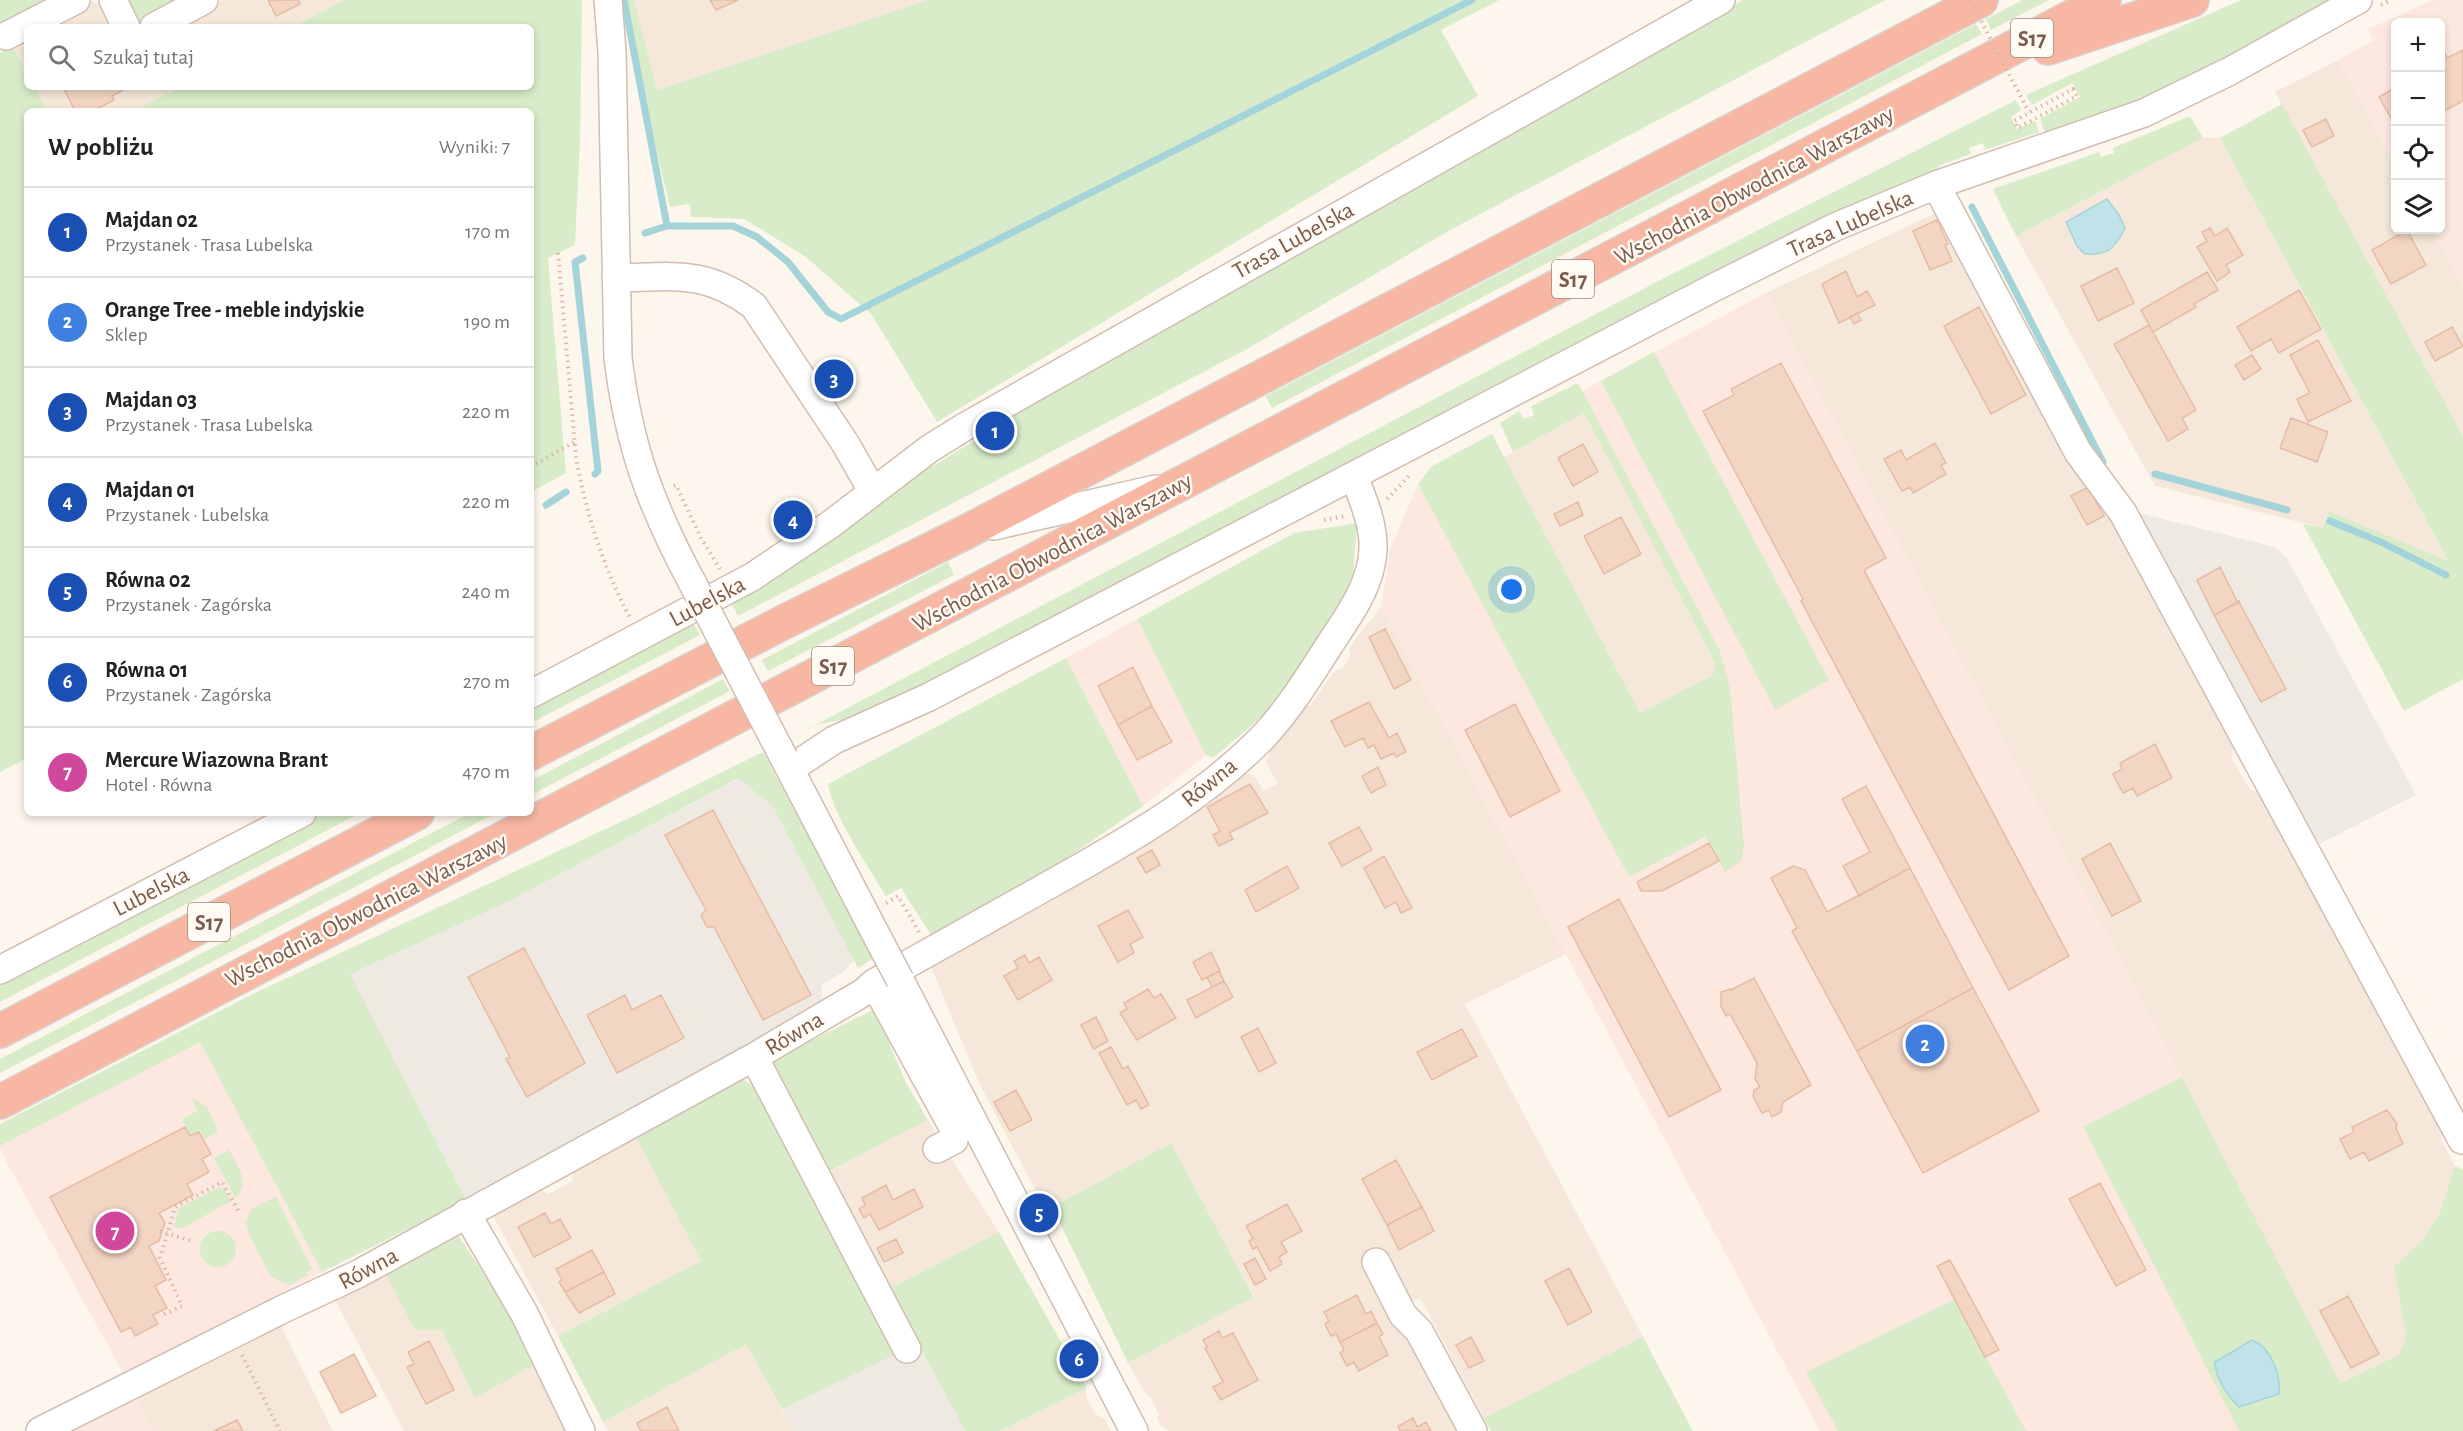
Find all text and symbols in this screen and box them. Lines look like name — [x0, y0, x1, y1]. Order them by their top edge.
map controls — [2391, 18, 2445, 234]
button: + — [2391, 18, 2445, 72]
road number: S17 — [2011, 19, 2053, 57]
search box — [24, 24, 534, 90]
icon: search — [45, 41, 78, 74]
text: Szukaj tutaj — [93, 46, 194, 68]
button: − — [2391, 72, 2445, 126]
street label: Wschodnia Obwodnica Warszawy — [1611, 102, 1898, 270]
button: locate — [2391, 126, 2445, 180]
text: W pobliżu — [48, 134, 154, 160]
text: Wyniki: 7 — [439, 137, 510, 157]
button: layers — [2391, 180, 2445, 234]
street label: Trasa Lubelska — [1784, 186, 1917, 262]
street label: Trasa Lubelska — [1229, 198, 1358, 284]
text: Majdan 02 — [105, 209, 198, 231]
text: 1 — [64, 222, 71, 242]
text: 170 m — [465, 222, 510, 242]
text: Przystanek · Trasa Lubelska — [105, 235, 313, 255]
road number: S17 — [1552, 260, 1594, 298]
text: Orange Tree - meble indyjskie — [105, 299, 364, 321]
text: 2 — [63, 312, 72, 332]
text: 190 m — [464, 312, 510, 332]
text: Sklep — [105, 325, 148, 345]
pin: 3 — [814, 356, 854, 401]
text: Majdan 03 — [105, 389, 197, 411]
text: 3 — [63, 402, 72, 422]
text: 220 m — [462, 402, 510, 422]
pin: 1 — [976, 408, 1014, 454]
text: Przystanek · Trasa Lubelska — [105, 415, 313, 435]
street label: Wschodnia Obwodnica Warszawy — [909, 469, 1196, 637]
text: Majdan 01 — [105, 479, 196, 501]
text: 4 — [62, 492, 73, 512]
text: 220 m — [462, 492, 510, 512]
pin: 4 — [774, 498, 812, 542]
text: Przystanek · Lubelska — [105, 505, 269, 525]
text: Równa 02 — [105, 569, 191, 591]
street label: Lubelska — [666, 572, 749, 632]
your location — [1497, 575, 1526, 604]
text: 5 — [63, 582, 72, 602]
text: 240 m — [461, 582, 510, 602]
text: Przystanek · Zagórska — [105, 595, 272, 615]
road number: S17 — [812, 647, 854, 685]
text: Równa 01 — [105, 659, 188, 681]
text: 6 — [63, 672, 72, 692]
text: 270 m — [463, 672, 510, 692]
text: Przystanek · Zagórska — [105, 685, 272, 705]
text: Mercure Wiazowna Brant — [105, 749, 328, 771]
street label: Równa — [1177, 753, 1242, 812]
text: 7 — [63, 762, 72, 782]
text: 470 m — [462, 762, 510, 782]
text: Hotel · Równa — [105, 775, 213, 795]
street label: Wschodnia Obwodnica Warszawy — [222, 829, 511, 993]
street label: Lubelska — [109, 863, 193, 921]
road number: S17 — [188, 903, 230, 941]
street label: Równa — [761, 1007, 828, 1061]
pin: 2 — [1906, 1022, 1944, 1066]
pin: 5 — [1020, 1190, 1058, 1236]
pin: 7 — [96, 1208, 134, 1254]
street label: Równa — [335, 1243, 402, 1294]
pin: 6 — [1060, 1336, 1098, 1382]

